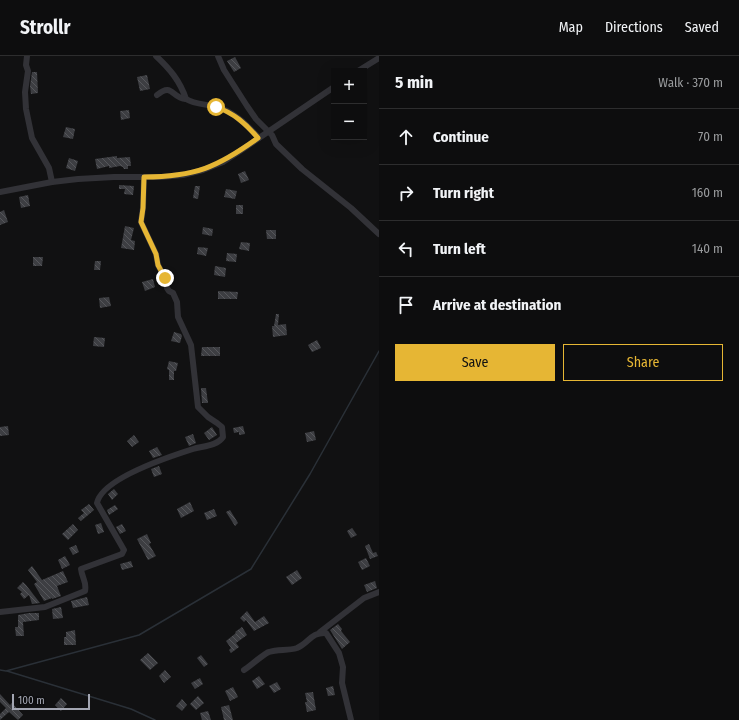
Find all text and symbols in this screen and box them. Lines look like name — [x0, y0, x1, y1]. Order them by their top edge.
text: Strollr — [20, 16, 70, 39]
text: Map — [559, 19, 583, 36]
text: Directions — [605, 19, 663, 36]
text: Saved — [685, 19, 719, 36]
map controls — [331, 68, 367, 140]
button: + — [331, 68, 367, 104]
text: 5 min — [395, 72, 433, 93]
text: Walk · 370 m — [658, 75, 723, 90]
route start — [207, 98, 225, 116]
button: − — [331, 104, 367, 140]
icon: ahead — [395, 126, 417, 148]
text: Continue — [433, 128, 489, 146]
text: 70 m — [698, 129, 723, 144]
icon: right — [395, 182, 417, 204]
text: Turn right — [433, 184, 494, 202]
text: 160 m — [692, 185, 723, 200]
icon: left — [395, 238, 417, 260]
text: Turn left — [433, 240, 486, 258]
text: 140 m — [692, 241, 723, 256]
route end — [156, 269, 174, 287]
icon: arrive — [395, 294, 417, 316]
text: Arrive at destination — [433, 296, 561, 314]
button: Save — [395, 344, 555, 381]
button: Share — [563, 344, 723, 381]
scale bar — [12, 692, 90, 711]
text: 100 m — [18, 694, 45, 707]

